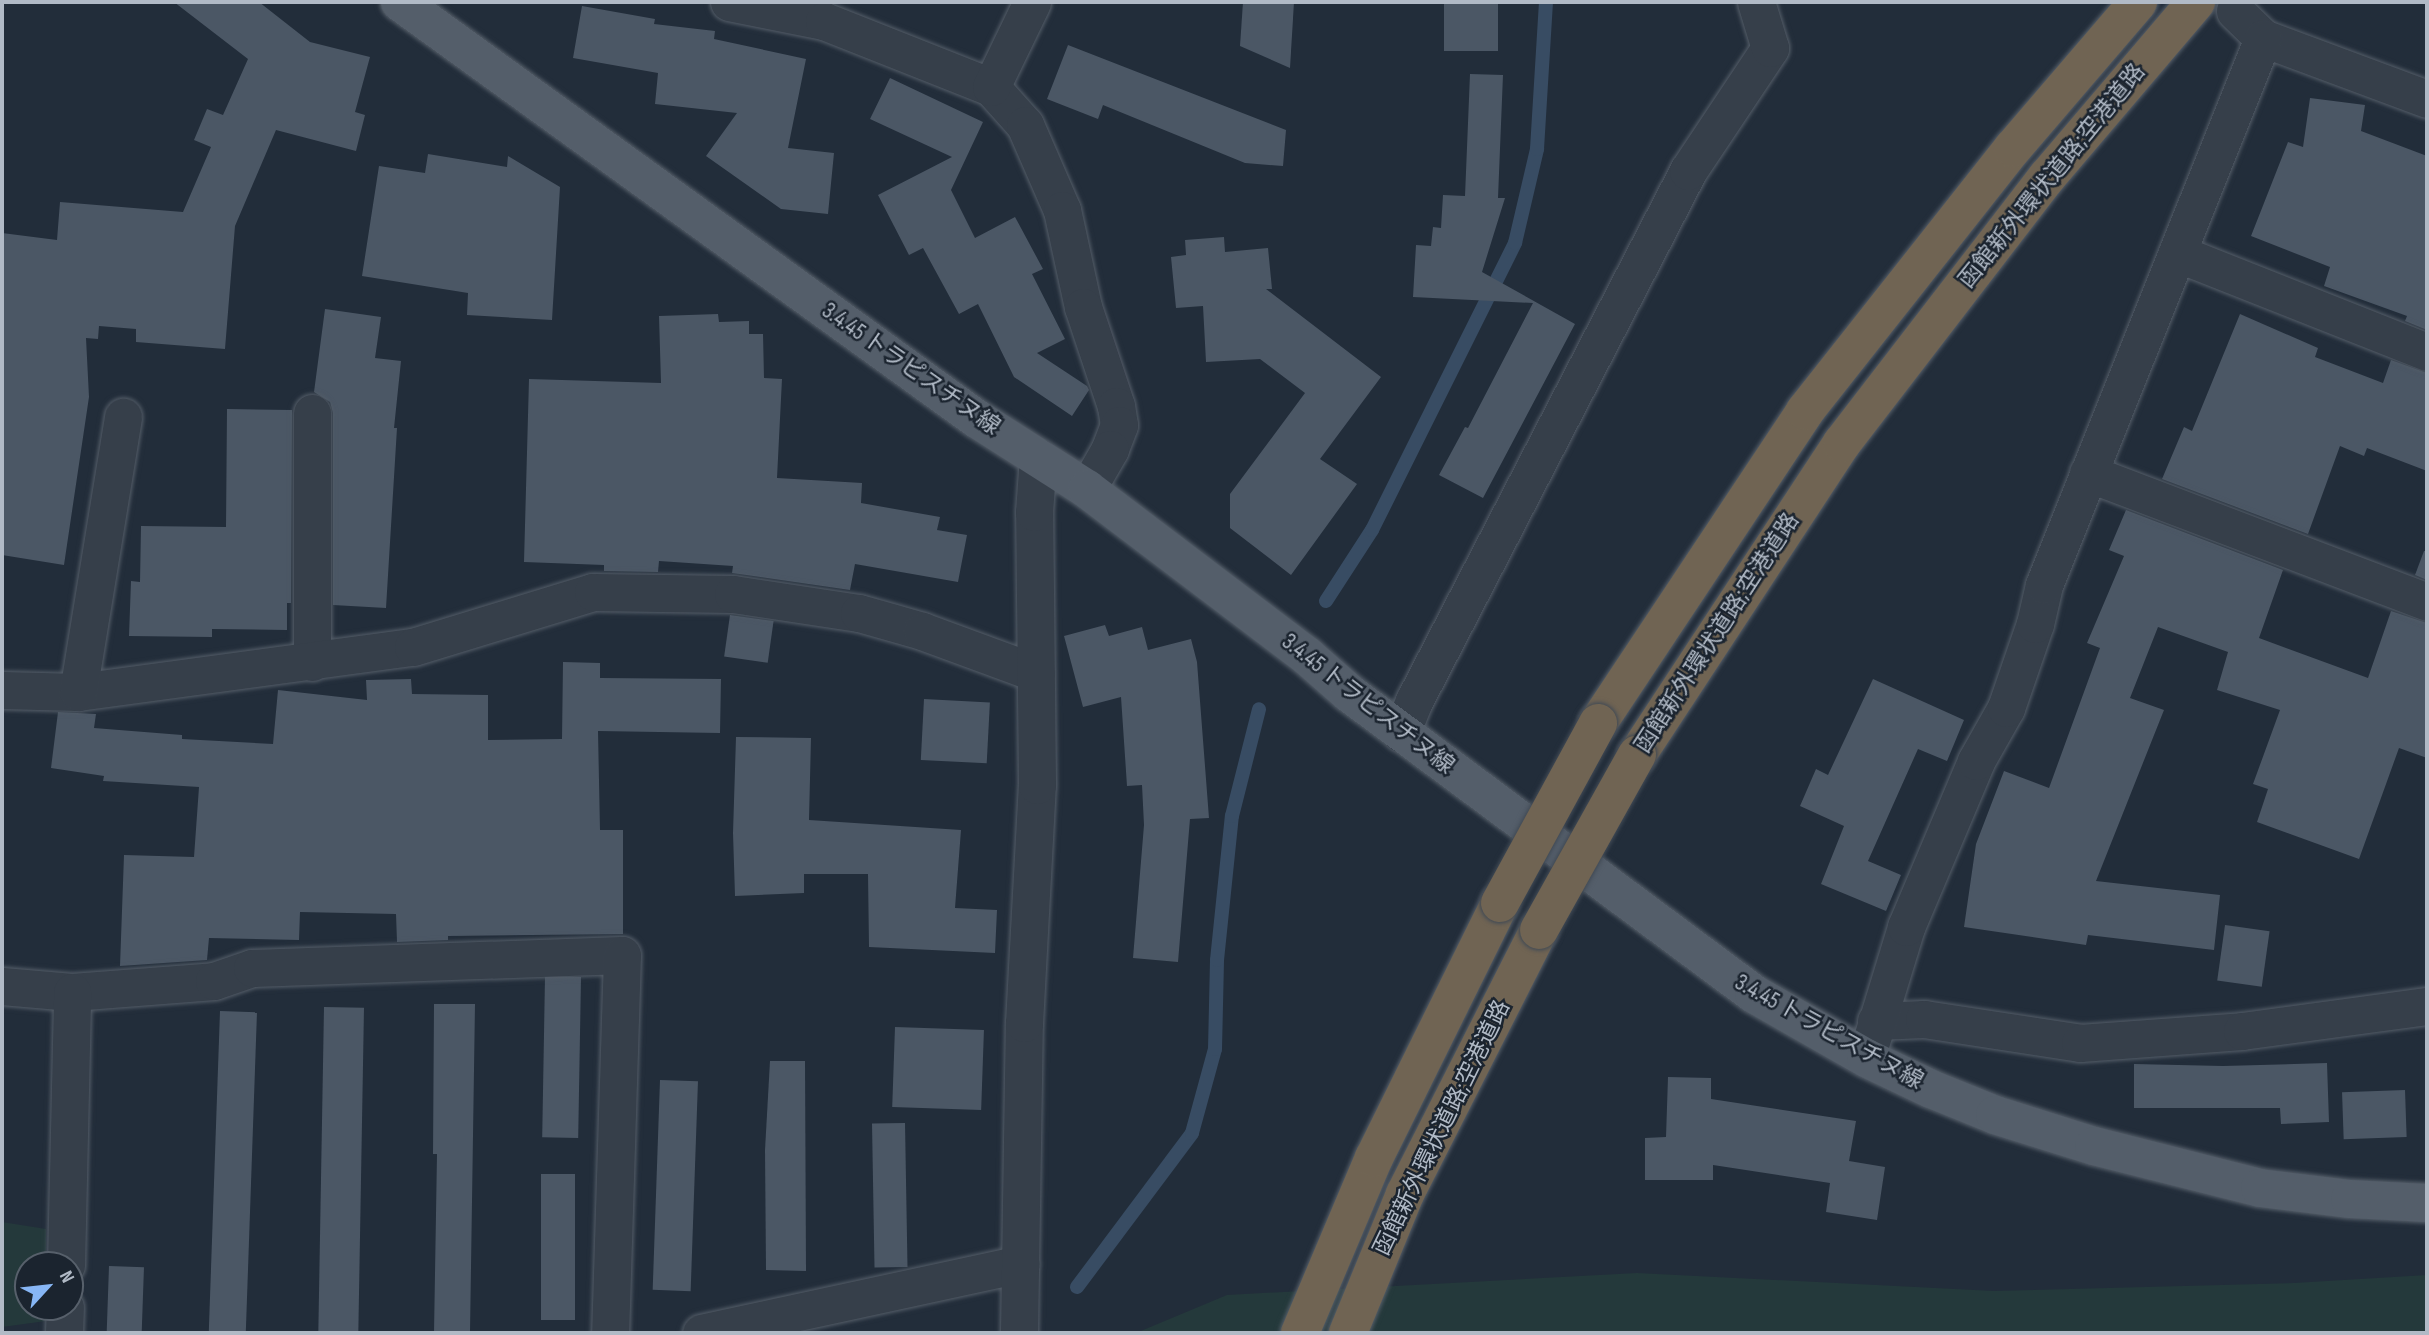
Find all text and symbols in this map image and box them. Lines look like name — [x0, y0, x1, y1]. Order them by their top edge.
street label: 函館新外環状道路;空港道路 — [1953, 58, 2151, 294]
street label: 3.4.45 トラピスチヌ線 — [817, 297, 1005, 441]
street label: 函館新外環状道路;空港道路 — [1629, 508, 1805, 758]
street label: 3.4.45 トラピスチヌ線 — [1276, 628, 1460, 780]
street label: 3.4.45 トラピスチヌ線 — [1730, 969, 1928, 1095]
street label: 函館新外環状道路;空港道路 — [1368, 996, 1516, 1260]
north arrow — [14, 1251, 84, 1321]
text: N — [54, 1267, 79, 1287]

